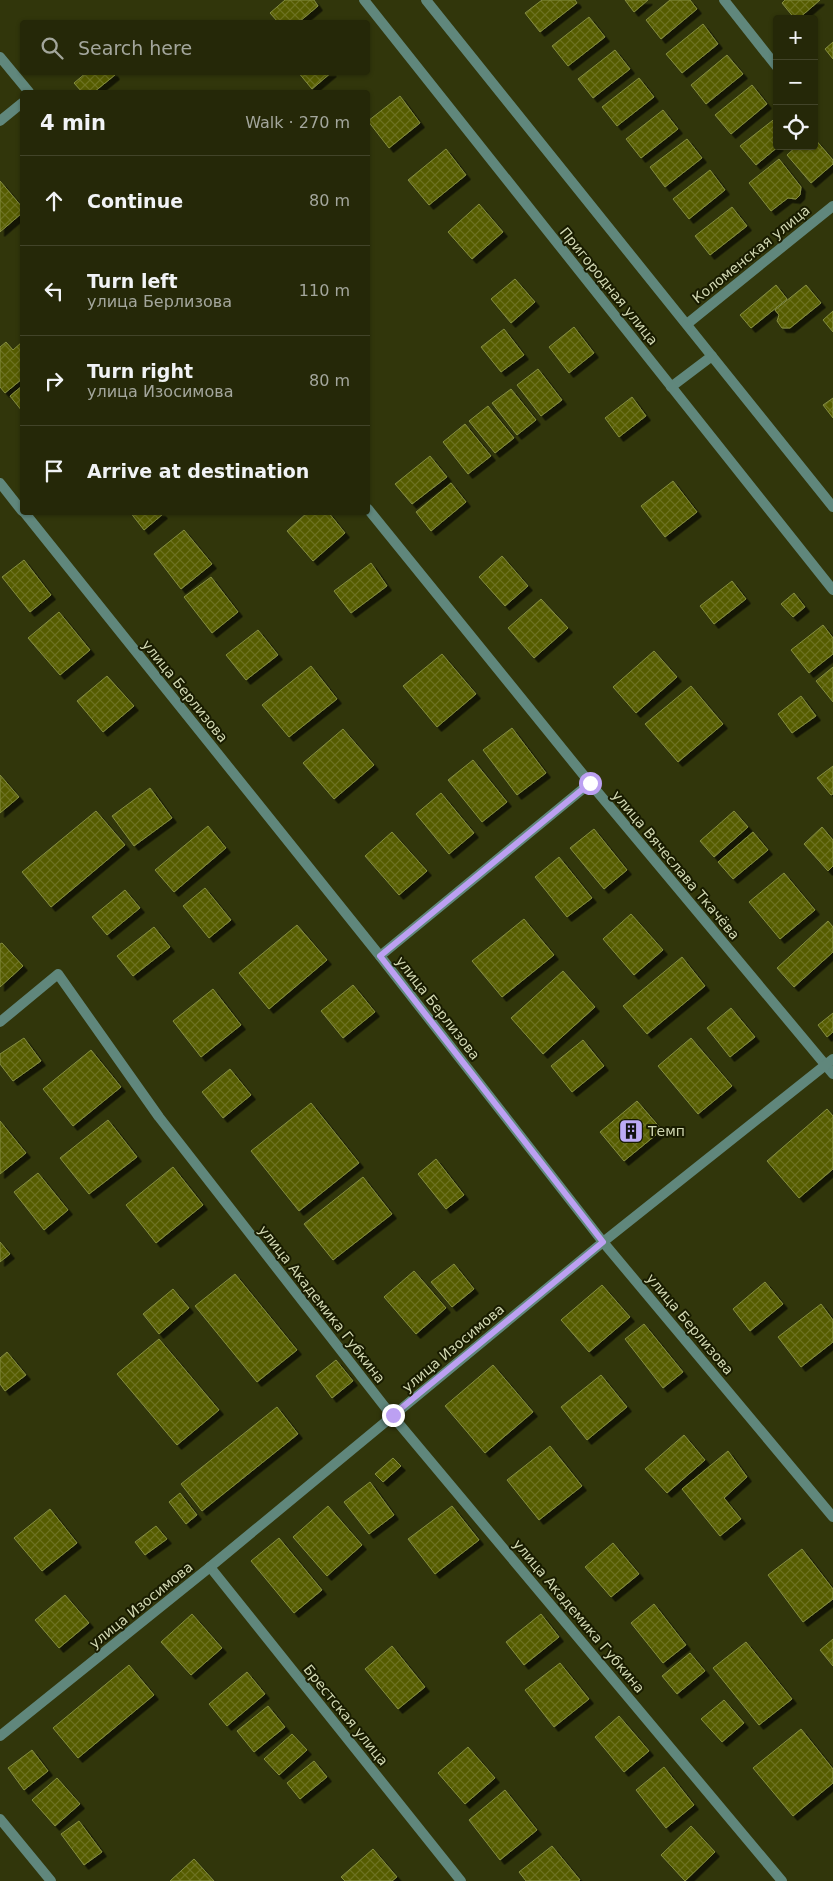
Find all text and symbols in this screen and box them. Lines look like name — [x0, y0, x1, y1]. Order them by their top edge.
map controls — [773, 15, 818, 150]
button: + — [773, 15, 818, 60]
search box — [20, 20, 370, 75]
icon: search — [38, 34, 66, 62]
text: Search here — [78, 37, 192, 59]
button: − — [773, 60, 818, 105]
button: locate — [773, 105, 818, 150]
text: 4 min — [40, 111, 106, 135]
text: Walk · 270 m — [245, 113, 350, 132]
icon: ahead — [40, 187, 68, 215]
text: Continue — [87, 190, 183, 212]
text: 80 m — [309, 191, 350, 210]
street label: Коломенская улица — [689, 202, 813, 306]
street label: Пригородная улица — [557, 224, 661, 348]
text: Turn left — [87, 270, 178, 292]
icon: left — [40, 277, 68, 305]
text: 110 m — [299, 281, 350, 300]
text: улица Берлизова — [87, 292, 232, 311]
text: Turn right — [87, 360, 193, 382]
icon: right — [40, 367, 68, 395]
text: 80 m — [309, 371, 350, 390]
text: улица Изосимова — [87, 382, 233, 401]
icon: arrive — [40, 457, 68, 485]
text: Arrive at destination — [87, 460, 309, 482]
street label: улица Берлизова — [139, 637, 231, 745]
route start — [579, 772, 602, 795]
street label: улица Вячеслава Ткачёва — [609, 787, 743, 943]
street label: улица Берлизова — [393, 953, 483, 1063]
building icon: Темп — [618, 1118, 644, 1144]
place label: Темп — [647, 1123, 685, 1139]
street label: улица Академика Губкина — [255, 1222, 389, 1386]
street label: улица Берлизова — [643, 1270, 737, 1378]
street label: улица Изосимова — [399, 1301, 507, 1395]
route end — [382, 1404, 405, 1427]
street label: улица Академика Губкина — [510, 1536, 648, 1696]
street label: улица Изосимова — [86, 1558, 196, 1652]
street label: Брестская улица — [300, 1661, 392, 1769]

